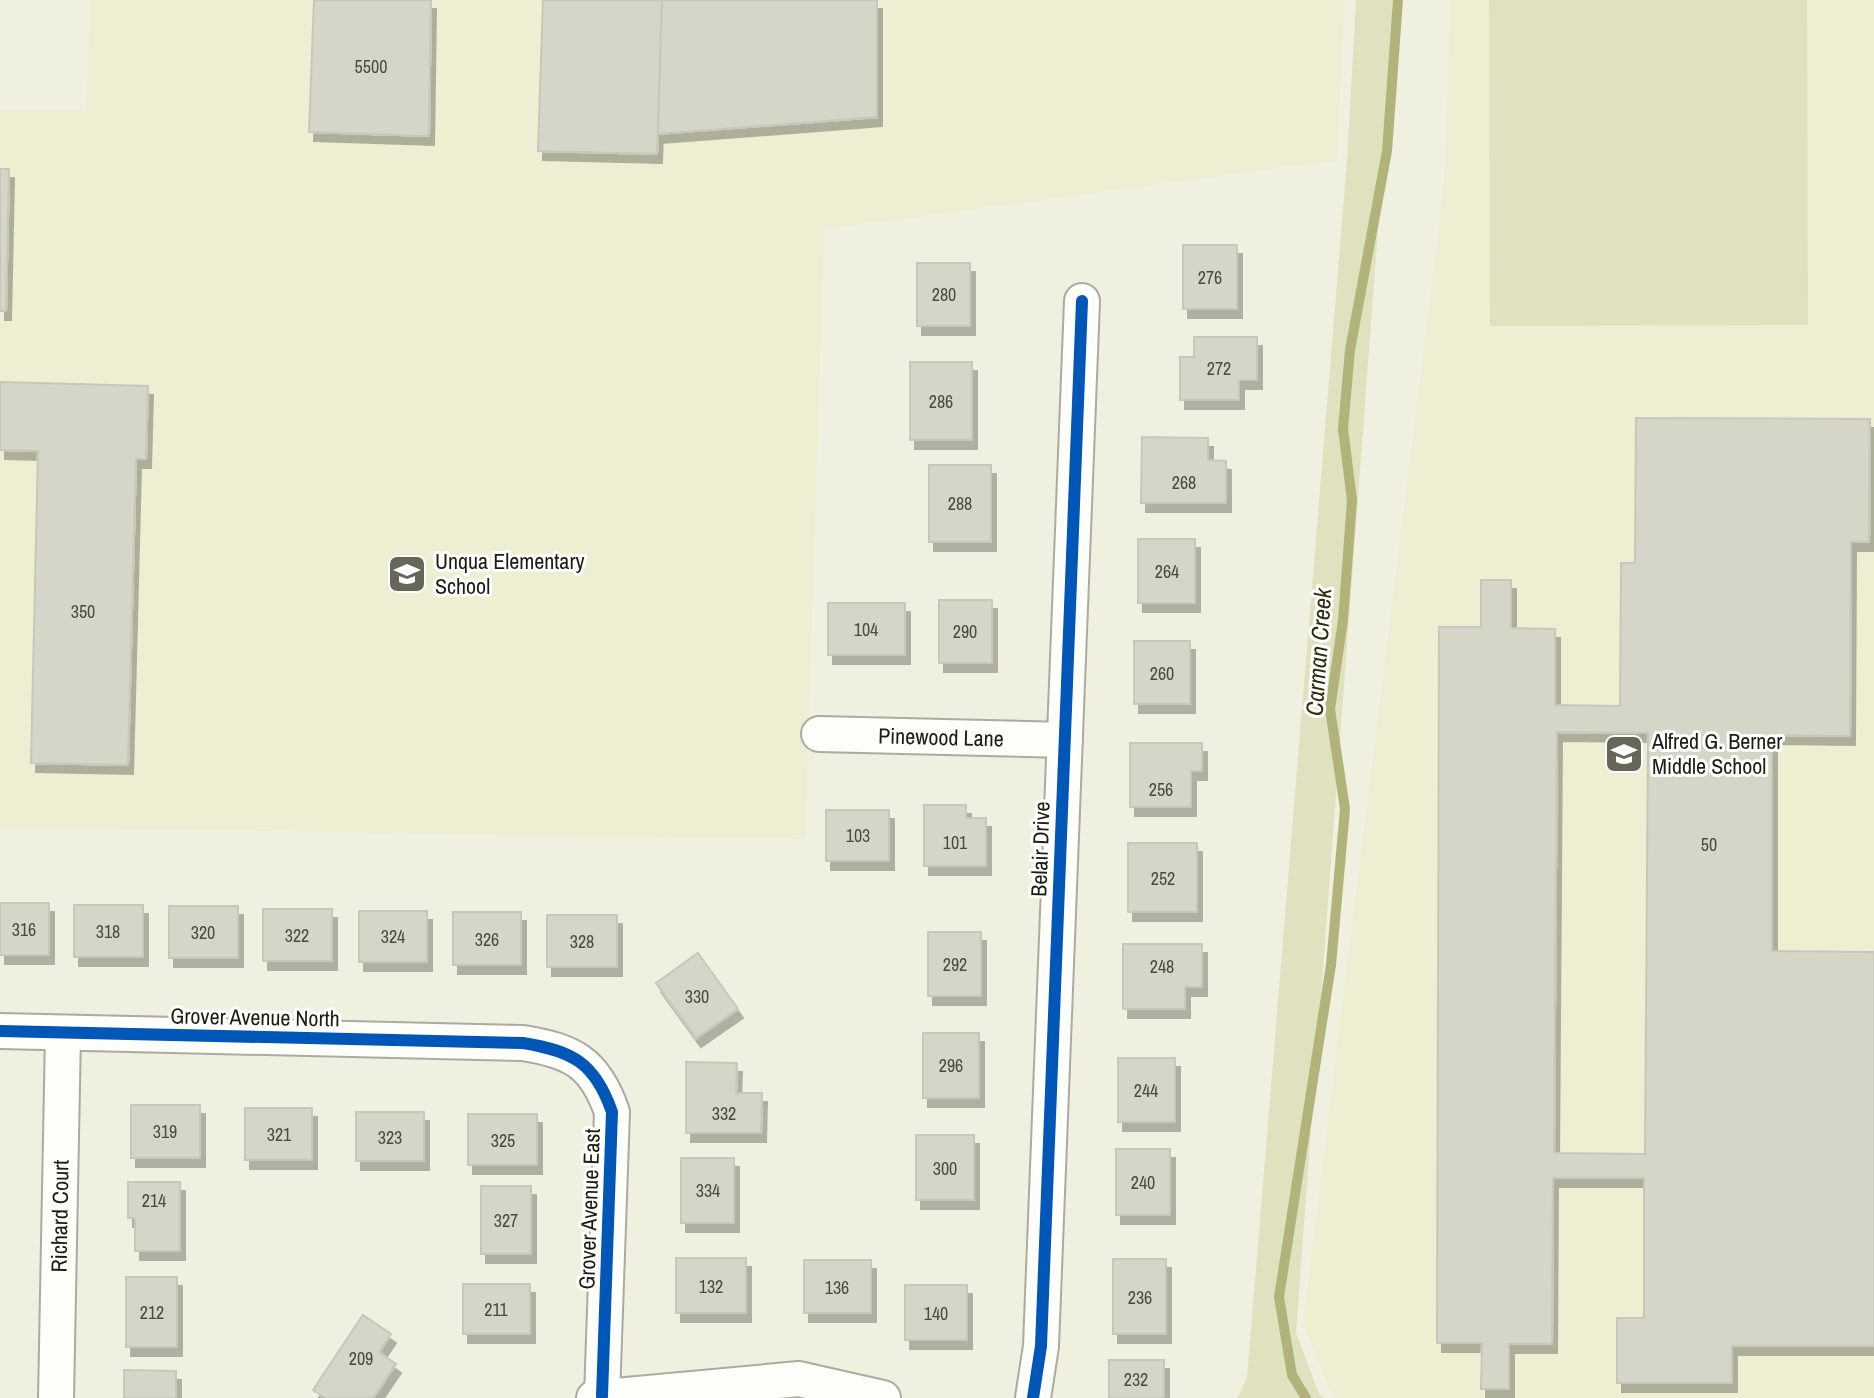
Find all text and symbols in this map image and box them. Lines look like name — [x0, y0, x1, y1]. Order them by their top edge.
house number: 5500 — [355, 54, 387, 79]
house number: 276 — [1198, 265, 1222, 290]
house number: 280 — [932, 282, 956, 307]
house number: 272 — [1207, 356, 1231, 381]
house number: 286 — [929, 389, 953, 414]
house number: 268 — [1172, 470, 1196, 495]
house number: 288 — [948, 491, 972, 516]
place label: Unqua Elementary School — [435, 546, 584, 601]
school or university icon: Unqua Elementary School — [386, 553, 428, 595]
house number: 264 — [1155, 559, 1179, 584]
water label: Carman Creek — [1298, 586, 1339, 717]
house number: 350 — [71, 599, 95, 624]
house number: 104 — [854, 617, 878, 642]
house number: 290 — [953, 619, 977, 644]
house number: 260 — [1150, 661, 1174, 686]
street label: Pinewood Lane — [878, 720, 1004, 754]
place label: Alfred G. Berner Middle School — [1651, 726, 1782, 781]
school or university icon: Alfred G. Berner Middle School — [1603, 733, 1645, 775]
house number: 256 — [1149, 777, 1173, 802]
street label: Belair Drive — [1023, 801, 1057, 897]
house number: 103 — [846, 823, 870, 848]
house number: 101 — [943, 830, 968, 855]
house number: 50 — [1701, 832, 1717, 857]
house number: 252 — [1151, 866, 1175, 891]
house number: 316 — [12, 917, 36, 942]
house number: 318 — [96, 919, 120, 944]
house number: 320 — [191, 920, 215, 945]
house number: 322 — [285, 923, 309, 948]
house number: 324 — [381, 924, 405, 949]
house number: 326 — [475, 927, 499, 952]
house number: 328 — [570, 929, 594, 954]
house number: 292 — [943, 952, 967, 977]
house number: 248 — [1150, 954, 1174, 979]
house number: 330 — [685, 984, 709, 1009]
street label: Grover Avenue North — [170, 1001, 340, 1033]
house number: 296 — [939, 1053, 963, 1078]
house number: 244 — [1134, 1078, 1158, 1103]
house number: 332 — [712, 1101, 736, 1126]
house number: 319 — [153, 1119, 177, 1144]
house number: 321 — [267, 1122, 292, 1147]
house number: 323 — [378, 1125, 402, 1150]
house number: 325 — [491, 1128, 515, 1153]
street label: Grover Avenue East — [571, 1128, 607, 1290]
house number: 300 — [933, 1156, 957, 1181]
street label: Richard Court — [43, 1160, 76, 1273]
house number: 240 — [1131, 1170, 1155, 1195]
house number: 334 — [696, 1178, 720, 1203]
house number: 214 — [142, 1188, 166, 1213]
house number: 327 — [494, 1208, 518, 1233]
house number: 132 — [699, 1274, 723, 1299]
house number: 136 — [825, 1275, 849, 1300]
house number: 236 — [1128, 1285, 1152, 1310]
house number: 211 — [484, 1297, 509, 1322]
house number: 212 — [140, 1300, 164, 1325]
house number: 140 — [924, 1301, 948, 1326]
house number: 209 — [349, 1346, 373, 1371]
house number: 232 — [1124, 1367, 1148, 1392]

